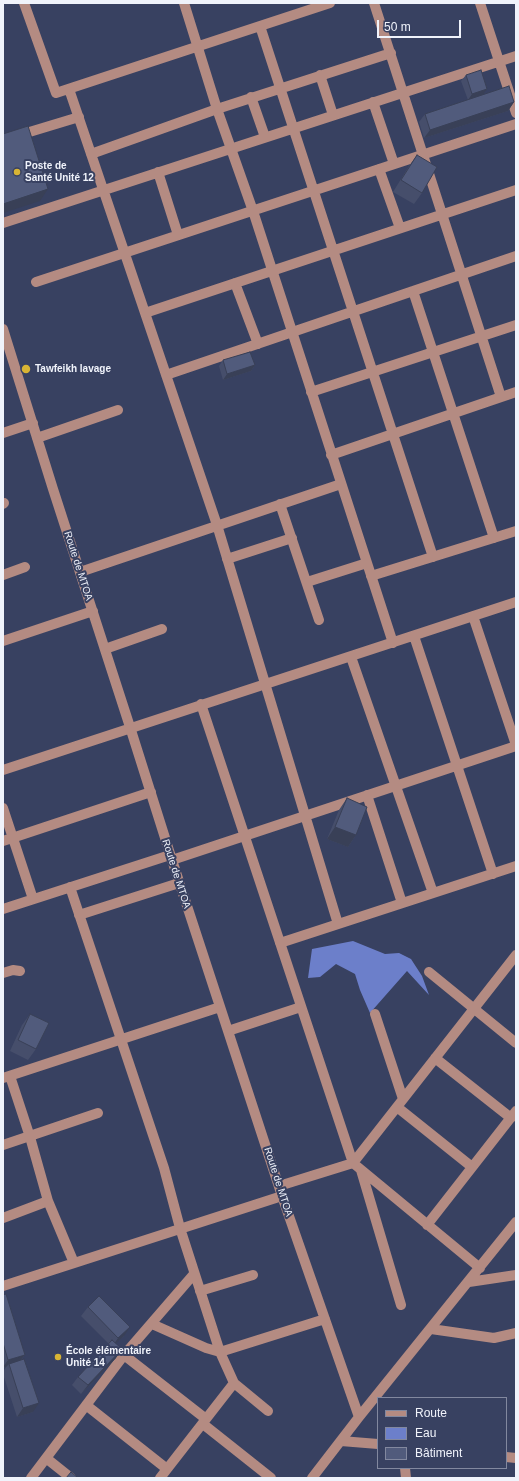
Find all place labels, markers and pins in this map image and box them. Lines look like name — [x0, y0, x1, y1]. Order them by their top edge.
place label: Poste de Santé Unité 12 — [25, 160, 94, 184]
marker: Poste de Santé Unité 12 — [12, 167, 22, 177]
marker: Tawfeikh lavage — [20, 363, 32, 375]
place label: Tawfeikh lavage — [35, 363, 111, 375]
place label: École élémentaire Unité 14 — [66, 1345, 151, 1368]
marker: École élémentaire Unité 14 — [53, 1352, 63, 1362]

